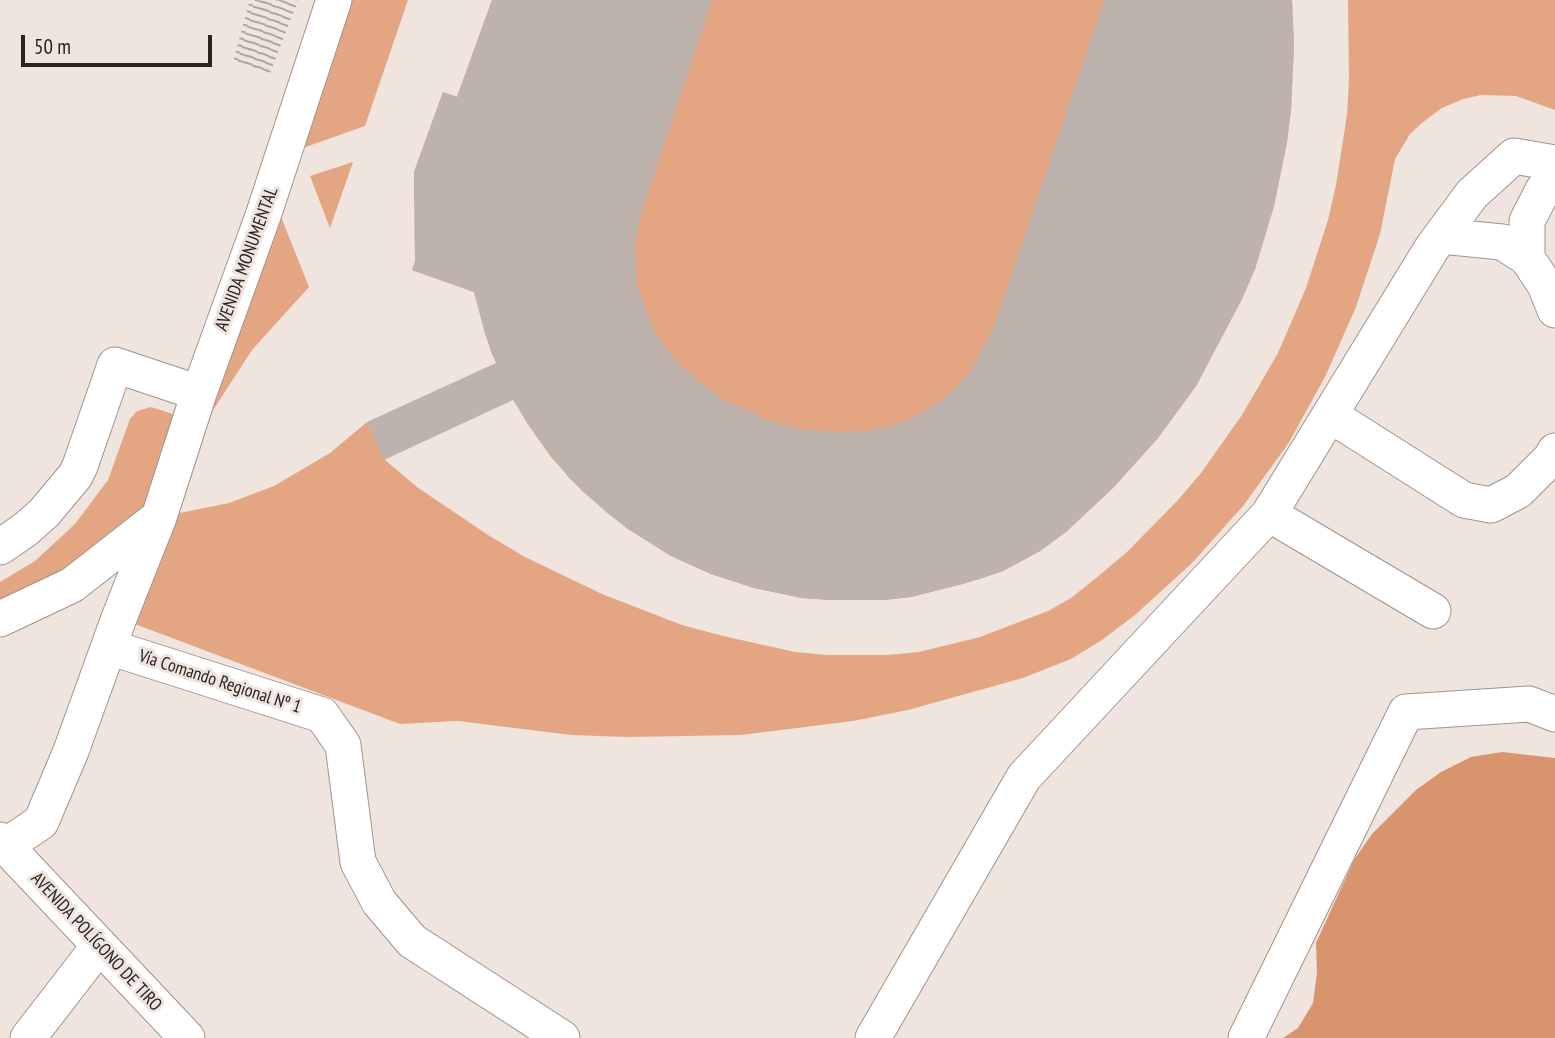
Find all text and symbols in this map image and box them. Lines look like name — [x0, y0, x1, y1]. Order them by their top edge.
scale bar — [24, 21, 215, 65]
text: 50 m — [34, 33, 71, 60]
street label: AVENIDA MONUMENTAL — [211, 184, 283, 334]
street label: Vía Comando Regional Nº 1 — [136, 646, 304, 718]
street label: AVENIDA POLÍGONO DE TIRO — [26, 868, 166, 1016]

